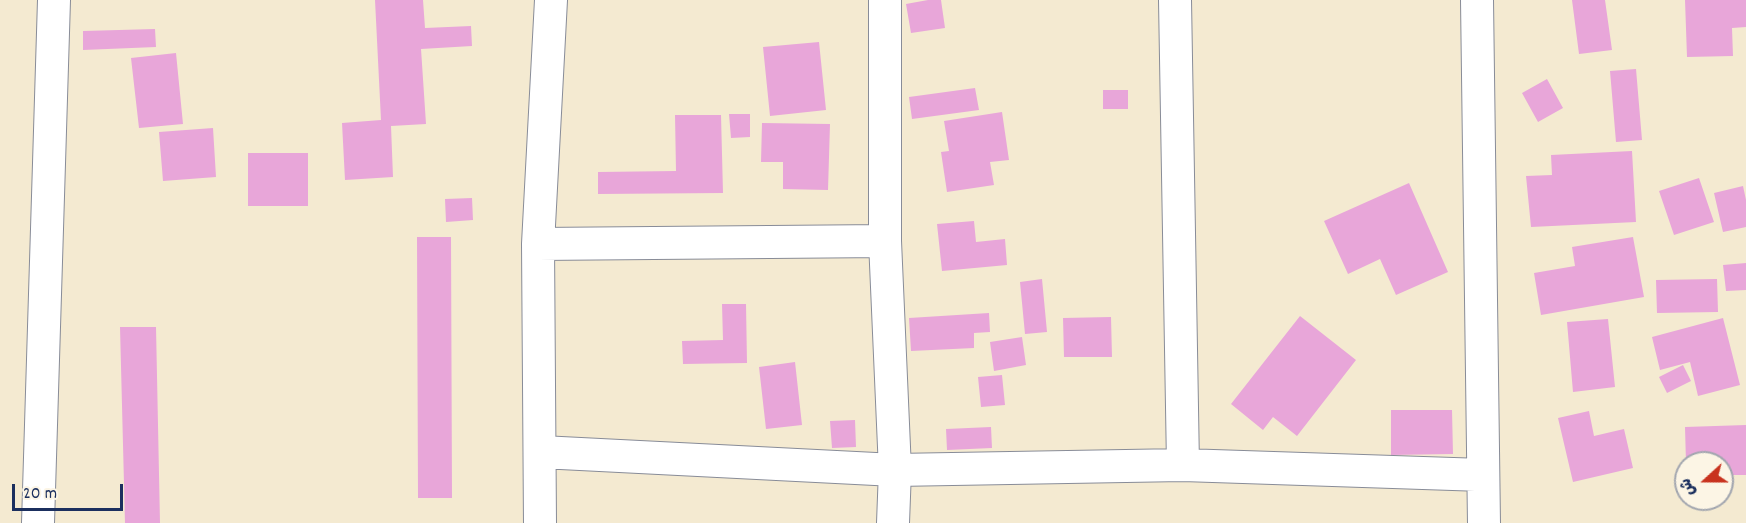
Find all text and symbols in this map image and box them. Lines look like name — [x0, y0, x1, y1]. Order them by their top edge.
north arrow — [1674, 451, 1734, 511]
scale bar — [15, 472, 126, 510]
text: ش — [1675, 475, 1702, 499]
text: 20 m — [23, 482, 57, 507]

